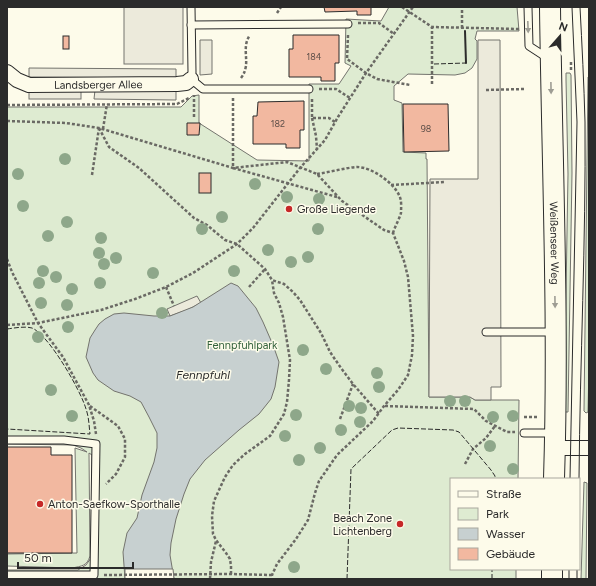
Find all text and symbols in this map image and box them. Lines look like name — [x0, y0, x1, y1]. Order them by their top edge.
north arrow — [540, 16, 580, 56]
text: N — [557, 20, 569, 35]
one-way arrow — [525, 21, 532, 33]
house number: 184 — [307, 51, 322, 62]
street label: Landsberger Allee — [54, 78, 143, 91]
one-way arrow — [548, 82, 554, 95]
house number: 182 — [271, 118, 285, 129]
house number: 98 — [421, 123, 432, 134]
street label: Weißenseer Weg — [547, 201, 562, 285]
place label: Große Liegende — [297, 203, 376, 216]
marker: Große Liegende — [284, 204, 294, 214]
one-way arrow — [552, 296, 559, 308]
park label: Fennpfuhlpark — [207, 339, 278, 352]
water label: Fennpfuhl — [176, 368, 230, 382]
legend — [450, 478, 580, 570]
text: Straße — [486, 487, 522, 501]
place label: Anton-Saefkow-Sporthalle — [48, 498, 180, 511]
marker: Anton-Saefkow-Sporthalle — [35, 499, 45, 509]
text: Park — [486, 507, 509, 521]
place label: Beach Zone Lichtenberg — [333, 512, 392, 538]
marker: Beach Zone Lichtenberg — [395, 519, 405, 529]
text: Wasser — [486, 527, 525, 541]
scale bar — [18, 544, 133, 570]
text: Gebäude — [486, 547, 536, 561]
text: 50 m — [24, 551, 52, 565]

